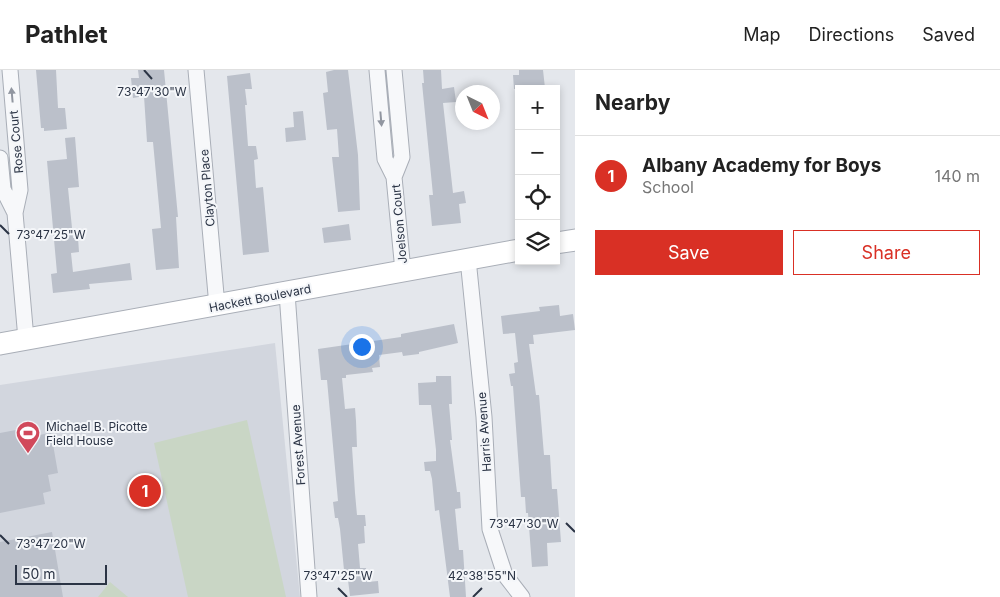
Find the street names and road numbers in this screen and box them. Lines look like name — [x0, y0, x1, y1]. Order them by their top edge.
street label: Rose Court — [6, 110, 26, 174]
street label: Clayton Place — [196, 149, 218, 227]
street label: Joelson Court — [388, 184, 410, 264]
street label: Hackett Boulevard — [208, 281, 312, 315]
street label: Harris Avenue — [474, 392, 494, 472]
street label: Forest Avenue — [288, 404, 308, 486]

